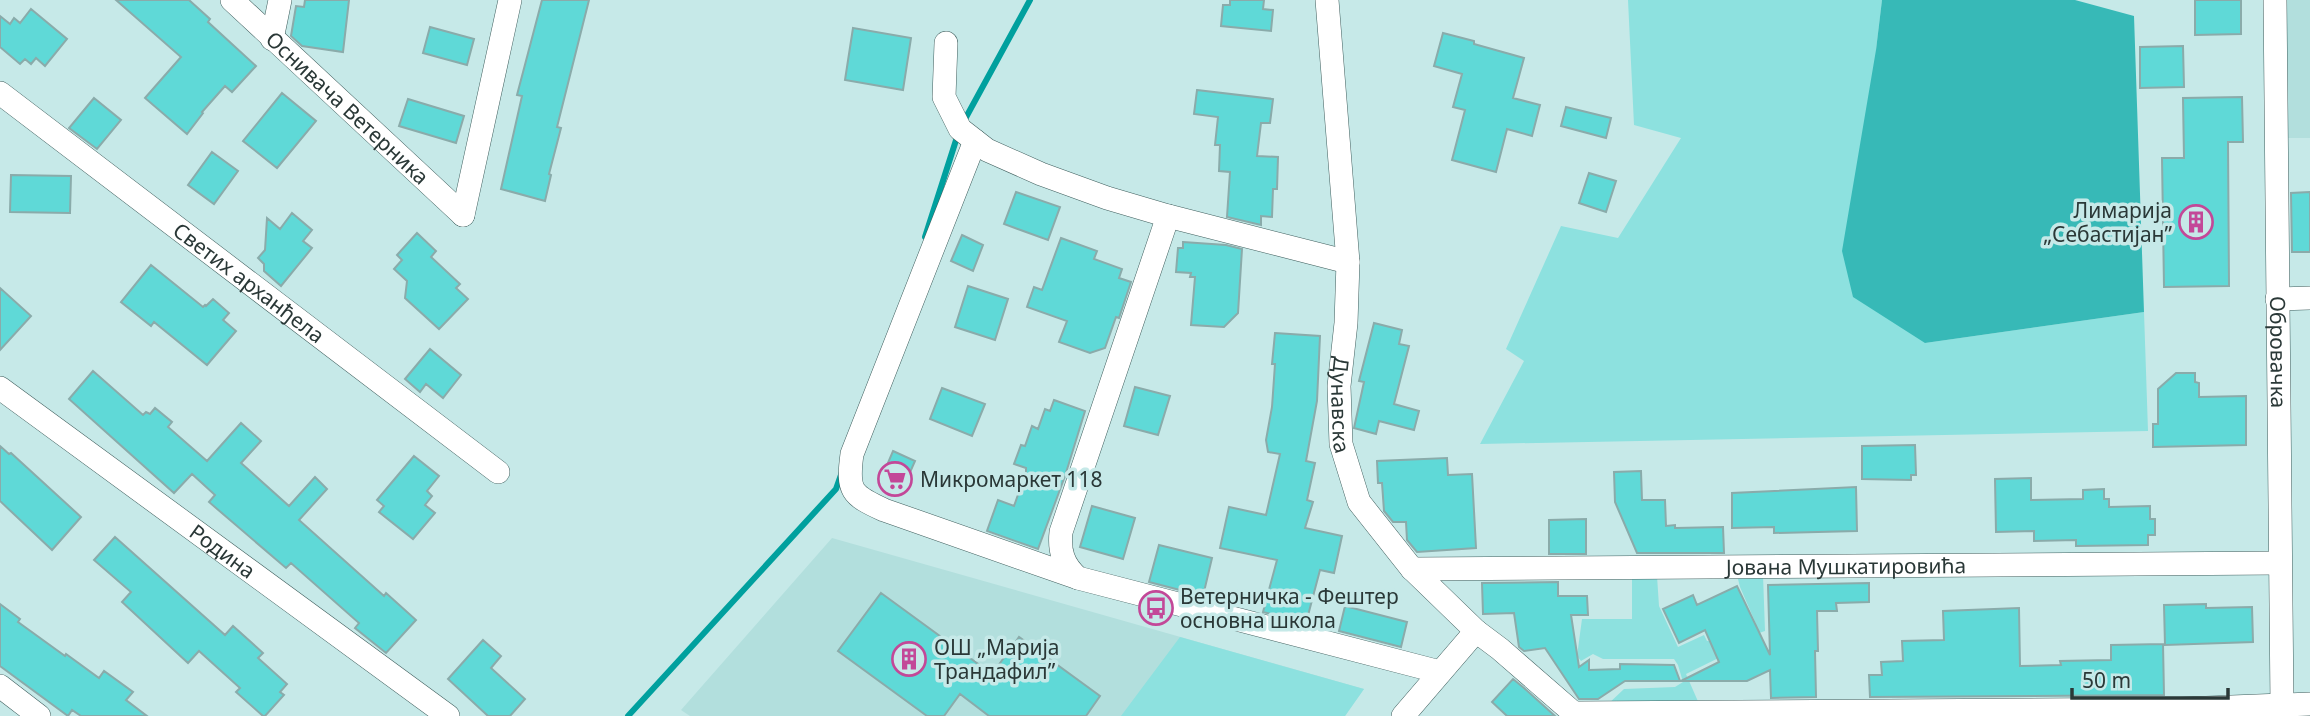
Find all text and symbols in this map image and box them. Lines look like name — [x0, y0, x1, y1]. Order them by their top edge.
street label: Оснивача Ветерника — [260, 25, 435, 190]
place label: Лимарија „Себастијан” — [2043, 196, 2172, 248]
building icon: Лимарија „Себастијан” — [2177, 203, 2215, 241]
street label: Светих арханђела — [168, 216, 330, 349]
street label: Обровачка — [2264, 296, 2293, 408]
street label: Дунавска — [1325, 355, 1357, 456]
supermarket icon: Микромаркет 118 — [876, 460, 914, 498]
place label: Микромаркет 118 — [920, 465, 1102, 493]
street label: Родина — [184, 518, 261, 585]
street label: Јована Мушкатировића — [1724, 551, 1966, 581]
place label: Ветерничка - Фештер основна школа — [1180, 582, 1399, 634]
bus stop icon: Ветерничка - Фештер основна школа — [1137, 589, 1175, 627]
place label: ОШ „Марија Трандафил” — [934, 633, 1060, 685]
building icon: ОШ „Марија Трандафил” — [890, 640, 928, 678]
scale bar — [2072, 656, 2228, 700]
text: 50 m — [2082, 666, 2131, 694]

